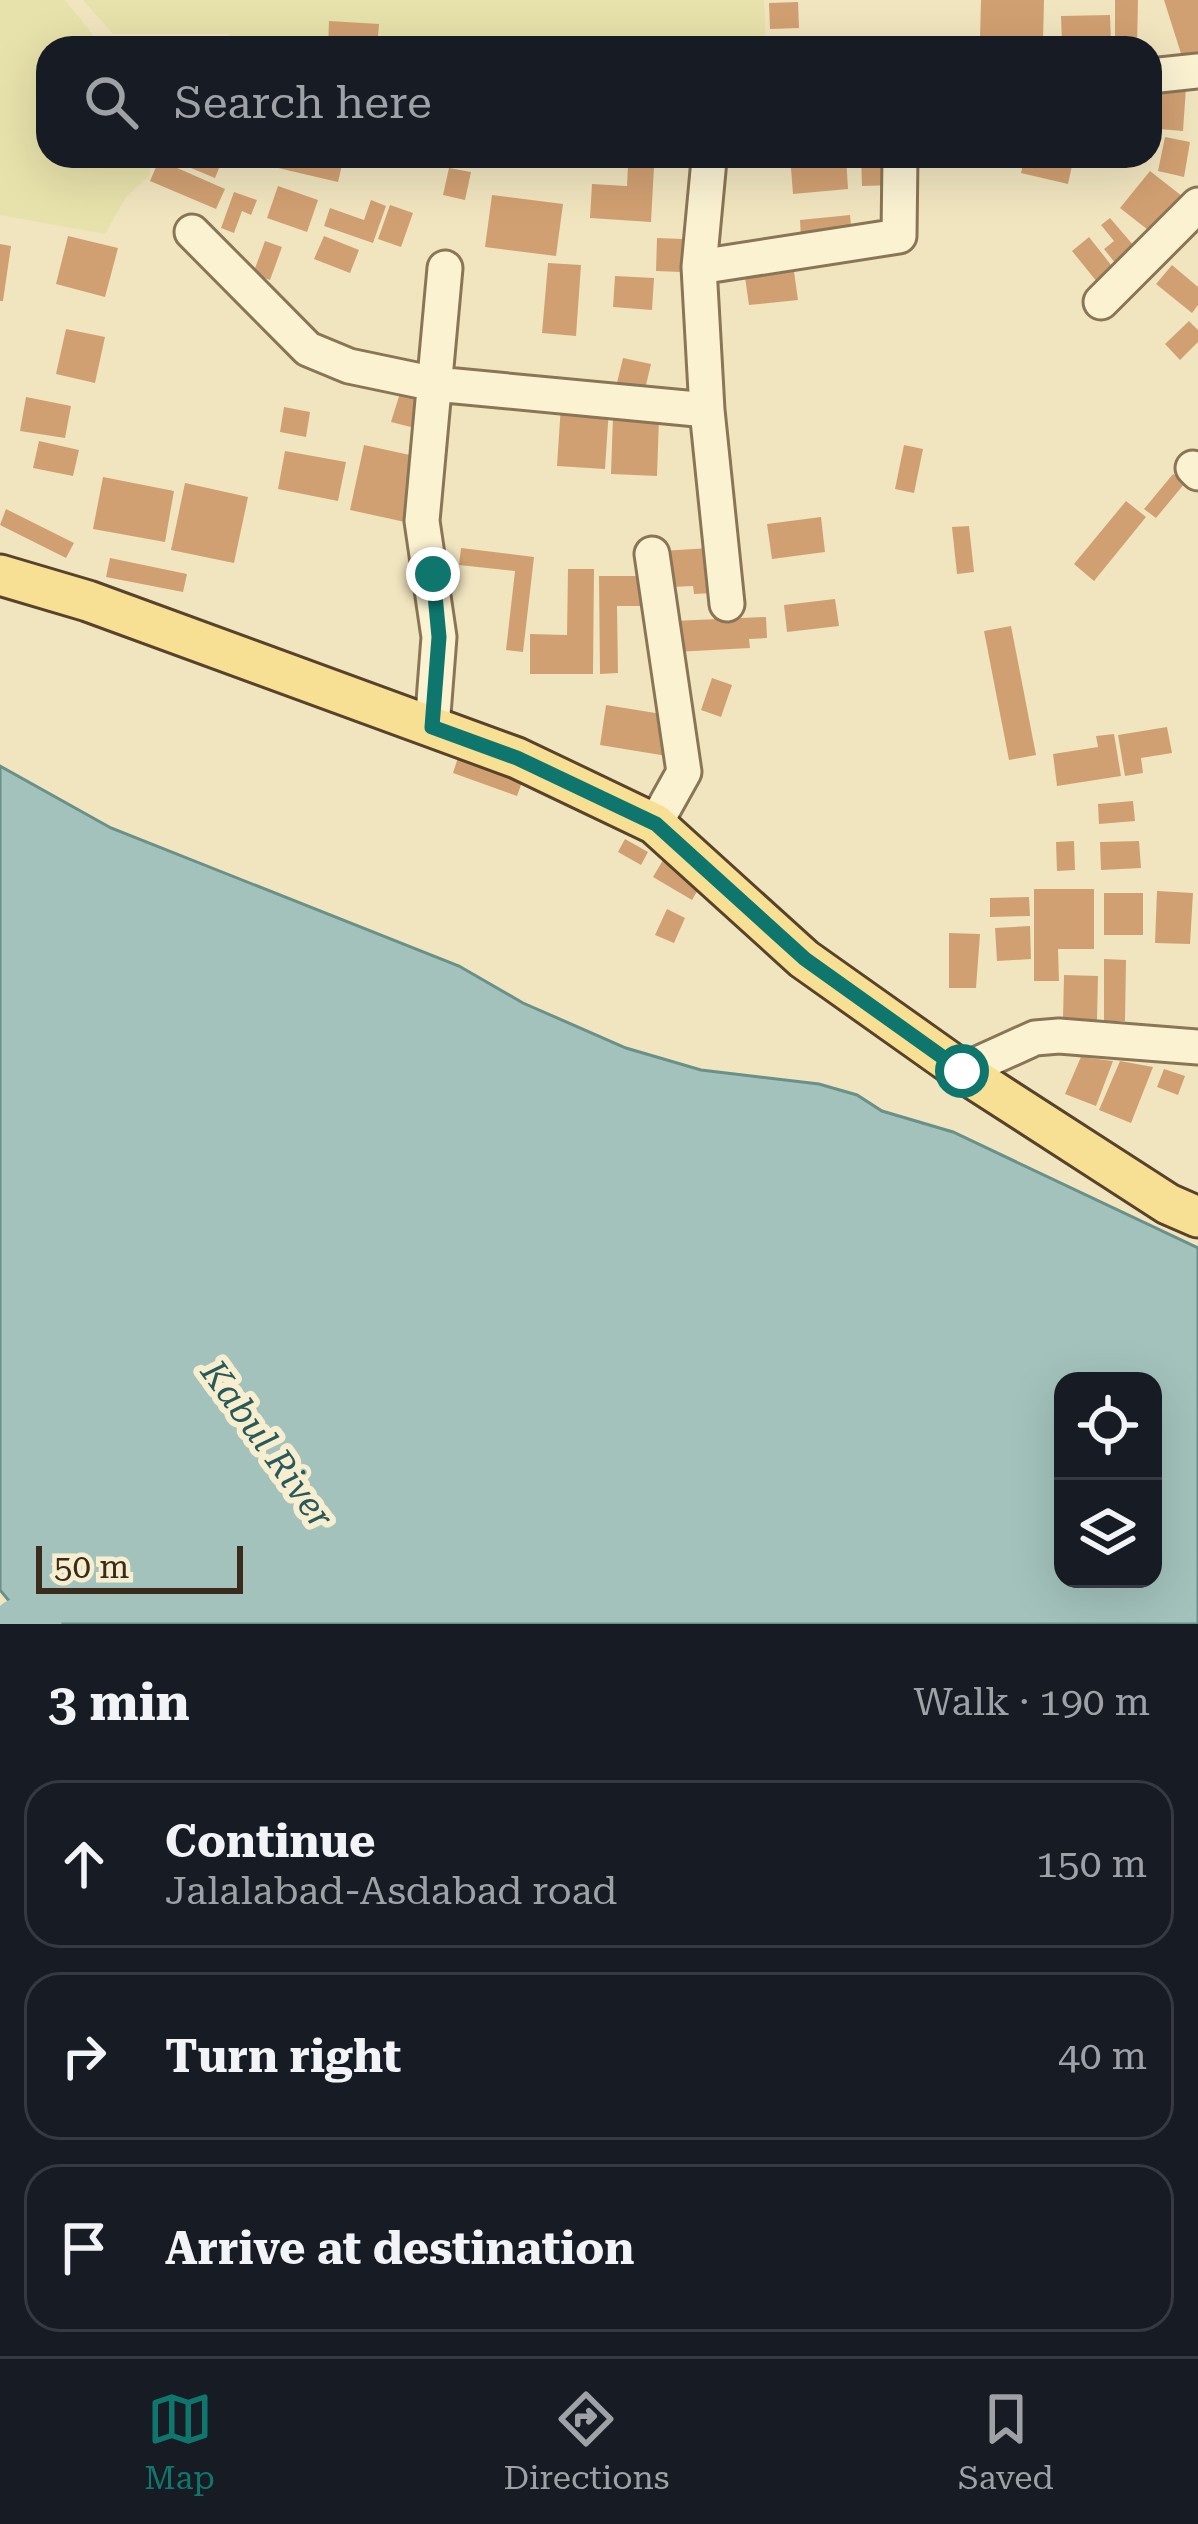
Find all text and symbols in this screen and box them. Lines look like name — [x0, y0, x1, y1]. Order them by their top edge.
search box — [36, 36, 1162, 168]
icon: search — [78, 69, 144, 135]
text: Search here — [174, 76, 432, 129]
route end — [406, 547, 460, 601]
route start — [935, 1044, 989, 1098]
water label: Kabul River — [192, 1352, 342, 1537]
map controls — [1054, 1372, 1162, 1588]
button: locate — [1054, 1372, 1162, 1480]
button: layers — [1054, 1480, 1162, 1588]
scale bar — [36, 1540, 243, 1593]
text: 50 m — [54, 1547, 129, 1586]
text: 3 min — [48, 1673, 190, 1732]
text: Walk · 190 m — [914, 1679, 1150, 1725]
text: Continue — [165, 1815, 376, 1868]
icon: ahead — [51, 1831, 117, 1897]
text: 150 m — [1036, 1841, 1147, 1887]
text: Jalalabad-Asdabad road — [165, 1868, 617, 1914]
icon: right — [51, 2023, 117, 2089]
text: Turn right — [165, 2030, 401, 2083]
text: 40 m — [1058, 2033, 1147, 2079]
icon: arrive — [51, 2215, 117, 2281]
text: Arrive at destination — [165, 2222, 634, 2275]
tab: Map — [144, 2386, 215, 2497]
tab: Directions — [503, 2386, 669, 2497]
tab: Saved — [958, 2386, 1054, 2497]

